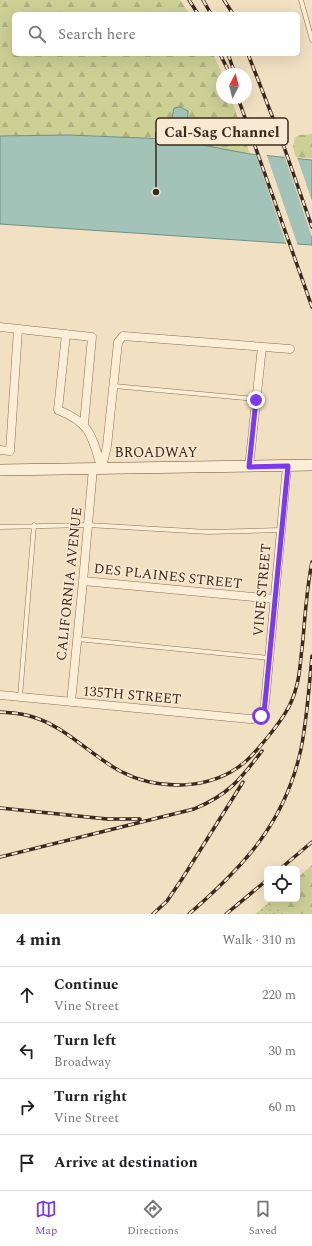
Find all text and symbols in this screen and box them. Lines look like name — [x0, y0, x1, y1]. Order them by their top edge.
search box — [12, 12, 300, 56]
icon: search — [26, 23, 48, 45]
text: Search here — [58, 23, 136, 46]
north arrow — [216, 68, 252, 104]
callout: Cal-Sag Channel — [156, 118, 288, 145]
text: Cal-Sag Channel — [164, 121, 280, 144]
route end — [247, 391, 265, 409]
street label: BROADWAY — [114, 442, 198, 463]
street label: CALIFORNIA AVENUE — [50, 506, 88, 662]
street label: VINE STREET — [247, 543, 277, 637]
street label: DES PLAINES STREET — [93, 558, 243, 594]
street label: 135TH STREET — [82, 680, 182, 710]
route start — [252, 707, 270, 725]
map controls — [264, 866, 300, 902]
button: locate — [264, 866, 300, 902]
text: 4 min — [16, 927, 61, 953]
text: Walk · 310 m — [222, 930, 296, 950]
text: Continue — [54, 973, 119, 996]
icon: ahead — [16, 984, 38, 1006]
text: 220 m — [262, 985, 296, 1005]
text: Vine Street — [54, 996, 119, 1016]
text: Turn left — [54, 1029, 116, 1052]
icon: left — [16, 1040, 38, 1062]
text: 30 m — [269, 1041, 296, 1061]
text: Broadway — [54, 1052, 111, 1072]
text: Turn right — [54, 1085, 127, 1108]
icon: right — [16, 1096, 38, 1118]
text: 60 m — [269, 1097, 296, 1117]
text: Vine Street — [54, 1108, 119, 1128]
text: Arrive at destination — [54, 1151, 198, 1174]
icon: arrive — [16, 1152, 38, 1174]
tab: Map — [35, 1198, 57, 1239]
tab: Directions — [127, 1198, 179, 1239]
tab: Saved — [249, 1198, 277, 1239]

